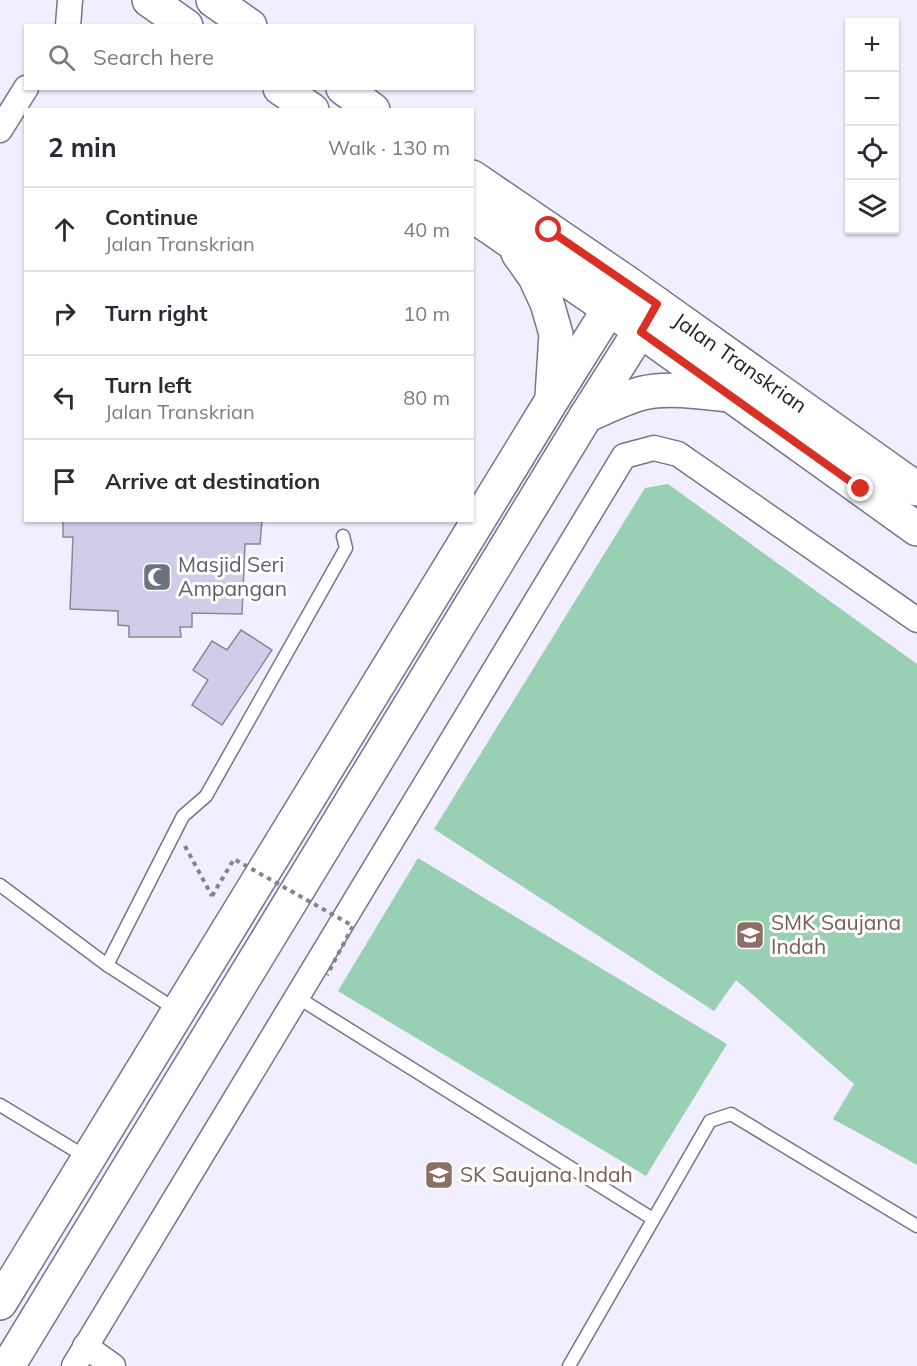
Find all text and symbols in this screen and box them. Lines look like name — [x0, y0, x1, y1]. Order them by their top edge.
map controls — [845, 18, 899, 234]
button: + — [845, 18, 899, 72]
search box — [24, 24, 474, 90]
icon: search — [45, 41, 78, 74]
text: Search here — [93, 43, 214, 71]
button: − — [845, 72, 899, 126]
button: locate — [845, 126, 899, 180]
text: 2 min — [48, 131, 117, 164]
text: Walk · 130 m — [328, 135, 450, 160]
button: layers — [845, 180, 899, 234]
text: Continue — [105, 203, 198, 231]
icon: ahead — [48, 213, 81, 246]
route start — [535, 216, 561, 242]
text: 40 m — [403, 217, 450, 242]
text: Jalan Transkrian — [105, 231, 255, 256]
icon: right — [48, 297, 81, 330]
text: Turn right — [105, 299, 208, 327]
text: 10 m — [403, 301, 450, 326]
street label: Jalan Transkrian — [669, 306, 812, 418]
text: Turn left — [105, 371, 192, 399]
icon: left — [48, 381, 81, 414]
text: 80 m — [403, 385, 450, 410]
text: Jalan Transkrian — [105, 399, 255, 424]
icon: arrive — [48, 465, 81, 498]
text: Arrive at destination — [105, 467, 320, 495]
route end — [847, 475, 873, 501]
place label: Masjid Seri Ampangan — [178, 551, 287, 601]
mosque icon: Masjid Seri Ampangan — [141, 561, 173, 593]
place label: SMK Saujana Indah — [771, 909, 901, 959]
school or university icon: SMK Saujana Indah — [734, 919, 766, 951]
school or university icon: SK Saujana Indah — [423, 1159, 455, 1191]
place label: SK Saujana Indah — [460, 1161, 633, 1187]

